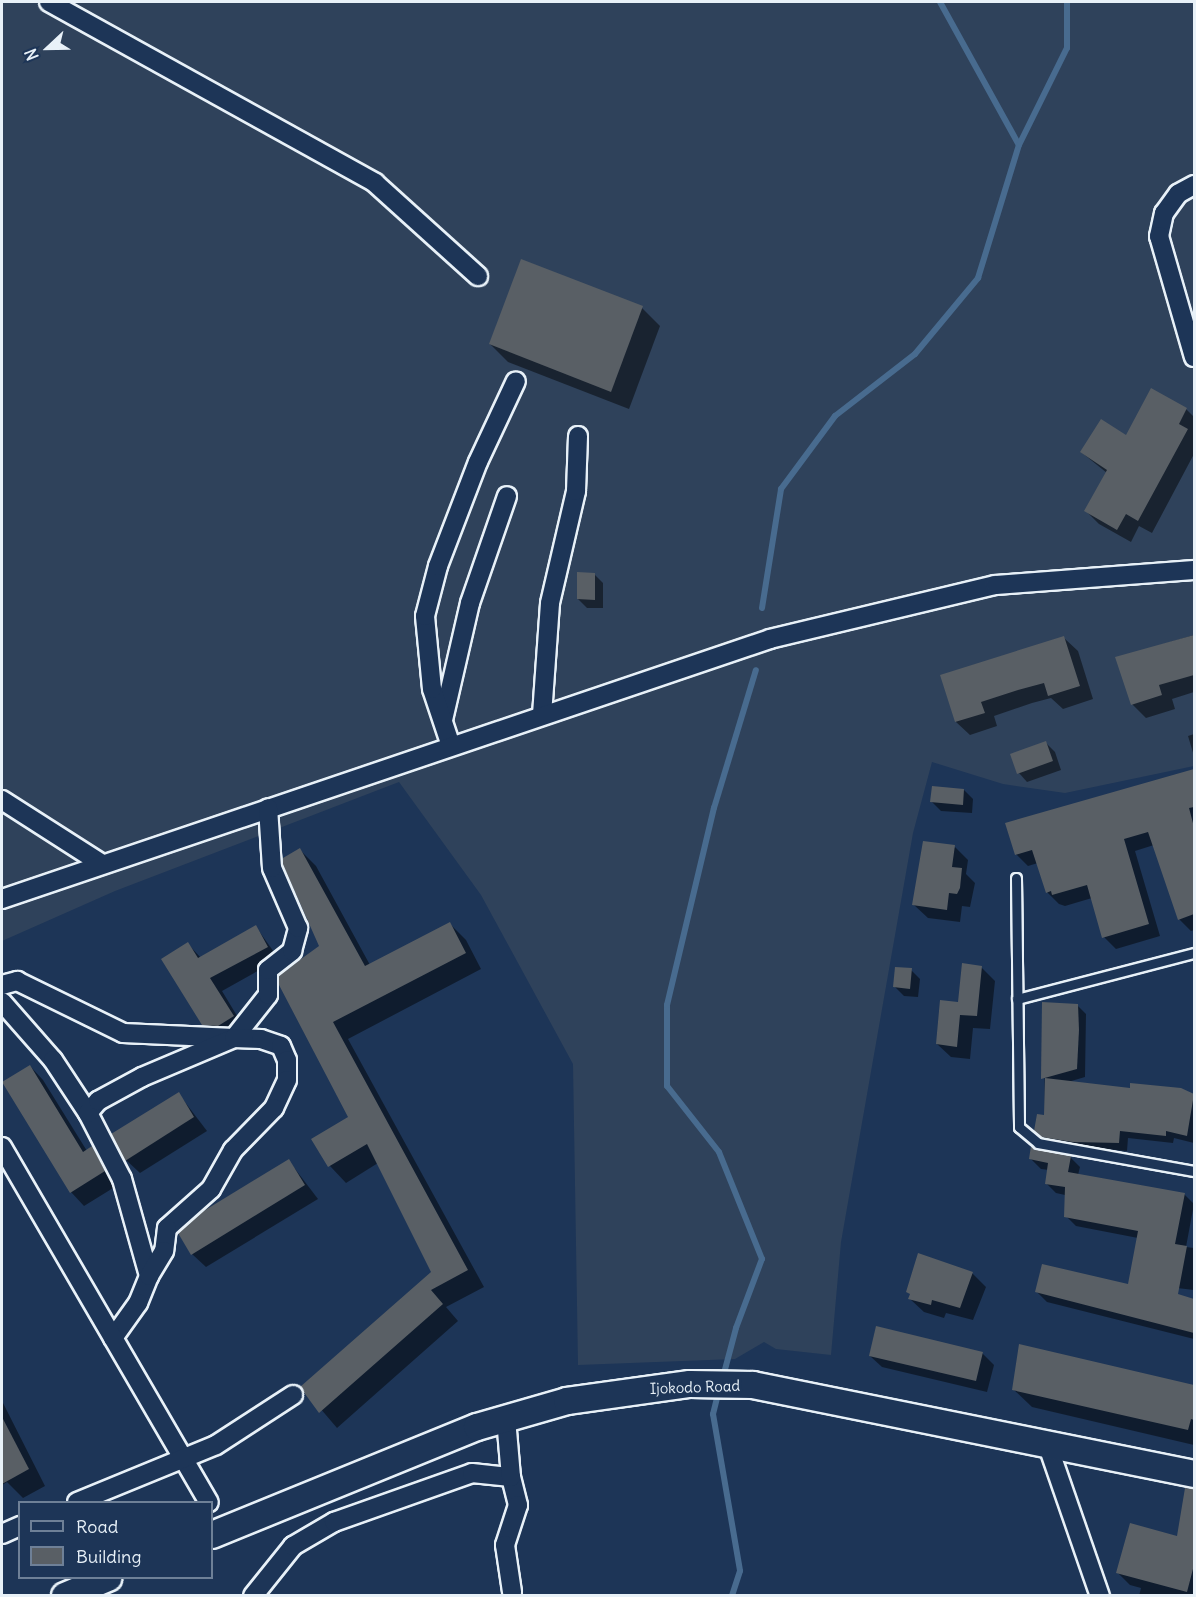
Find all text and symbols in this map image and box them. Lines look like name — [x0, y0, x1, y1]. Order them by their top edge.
north arrow — [18, 18, 78, 78]
text: N — [20, 46, 43, 64]
street label: Ijokodo Road — [650, 1376, 740, 1398]
legend — [18, 1501, 213, 1579]
text: Road — [76, 1515, 118, 1538]
text: Building — [76, 1545, 141, 1568]

